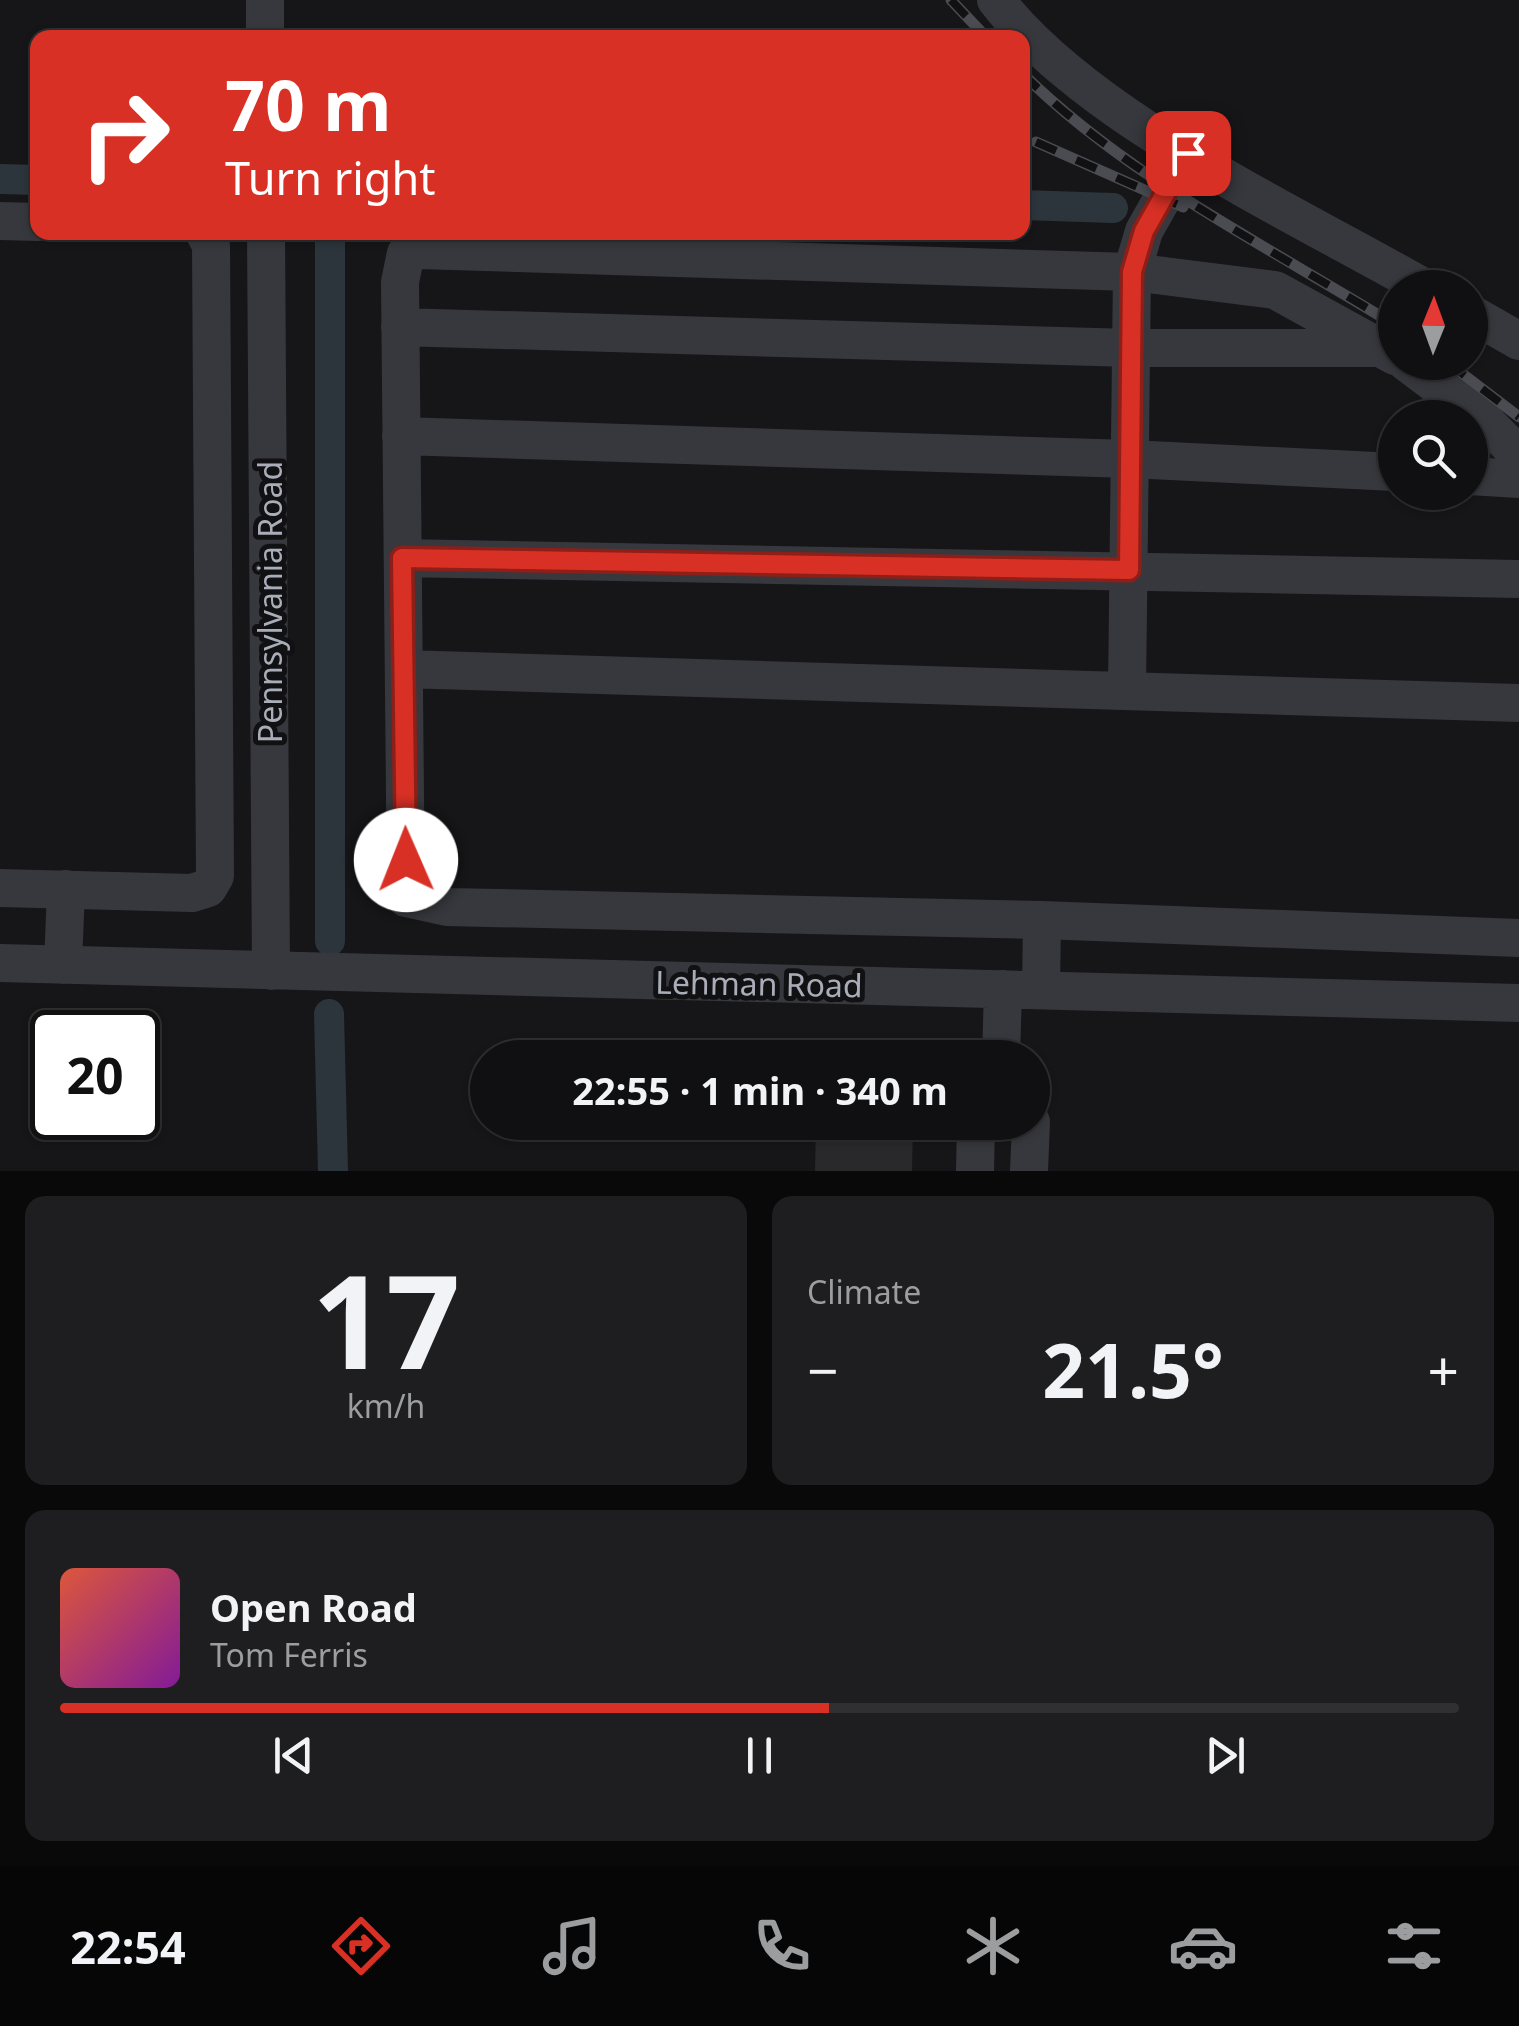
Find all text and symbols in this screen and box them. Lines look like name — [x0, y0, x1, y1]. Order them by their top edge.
text: 70 m — [225, 56, 392, 152]
icon: right — [60, 70, 190, 200]
pin — [1146, 111, 1231, 196]
icon: arrive — [1161, 126, 1216, 181]
text: Turn right — [225, 147, 436, 208]
north arrow — [1378, 270, 1488, 380]
map controls — [1378, 270, 1488, 510]
button: search — [1378, 400, 1488, 510]
street label: Pennsylvania Road — [248, 461, 291, 743]
position arrow — [354, 808, 458, 912]
street label: Lehman Road — [655, 960, 863, 1006]
speed limit sign: 20 — [30, 1010, 160, 1140]
text: 22:55 · 1 min · 340 m — [572, 1064, 948, 1116]
text: 17 — [312, 1230, 460, 1407]
text: Climate — [807, 1270, 921, 1313]
text: 21.5° — [1042, 1318, 1224, 1420]
text: − — [807, 1332, 838, 1407]
text: + — [1428, 1332, 1459, 1407]
text: km/h — [347, 1384, 425, 1427]
text: Open Road — [210, 1581, 417, 1633]
text: Tom Ferris — [210, 1633, 368, 1676]
icon: previous — [266, 1728, 321, 1783]
icon: pause — [732, 1728, 787, 1783]
icon: next — [1198, 1728, 1253, 1783]
icon: directions — [326, 1911, 396, 1981]
icon: music — [537, 1911, 607, 1981]
icon: phone — [747, 1911, 817, 1981]
icon: climate — [958, 1911, 1028, 1981]
icon: car — [1168, 1911, 1238, 1981]
icon: filters — [1379, 1911, 1449, 1981]
text: 22:54 — [70, 1916, 186, 1977]

